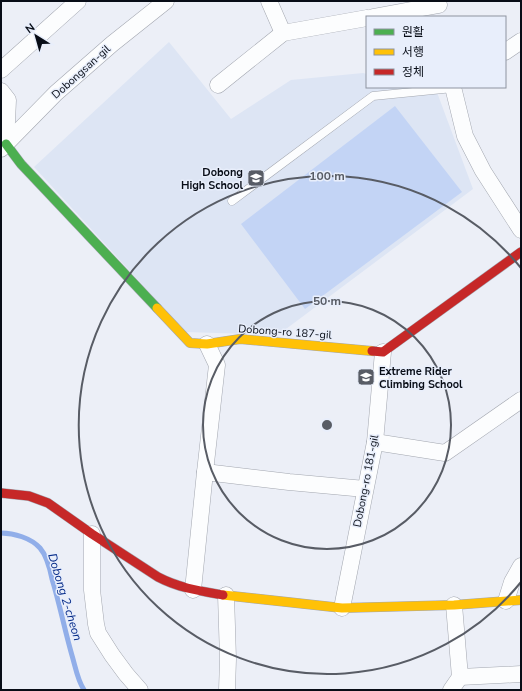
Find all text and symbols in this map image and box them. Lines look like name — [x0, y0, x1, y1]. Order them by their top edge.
north arrow — [16, 16, 56, 56]
legend — [366, 16, 506, 88]
text: N — [22, 20, 38, 37]
text: 원활 — [402, 24, 424, 40]
street label: Dobongsan-gil — [49, 41, 114, 102]
text: 서행 — [402, 44, 424, 60]
text: 정체 — [402, 64, 424, 80]
place label: Dobong High School — [181, 165, 243, 193]
school or university icon: Dobong High School — [246, 168, 266, 188]
text: 100 m — [309, 168, 345, 184]
text: 50 m — [313, 293, 341, 309]
street label: Dobong-ro 187-gil — [238, 321, 333, 343]
place label: Extreme Rider Climbing School — [379, 364, 463, 392]
school or university icon: Extreme Rider Climbing School — [356, 367, 376, 387]
centre of rings — [320, 418, 334, 432]
street label: Dobong-ro 181-gil — [350, 433, 382, 528]
water label: Dobong 2-cheon — [44, 551, 86, 643]

